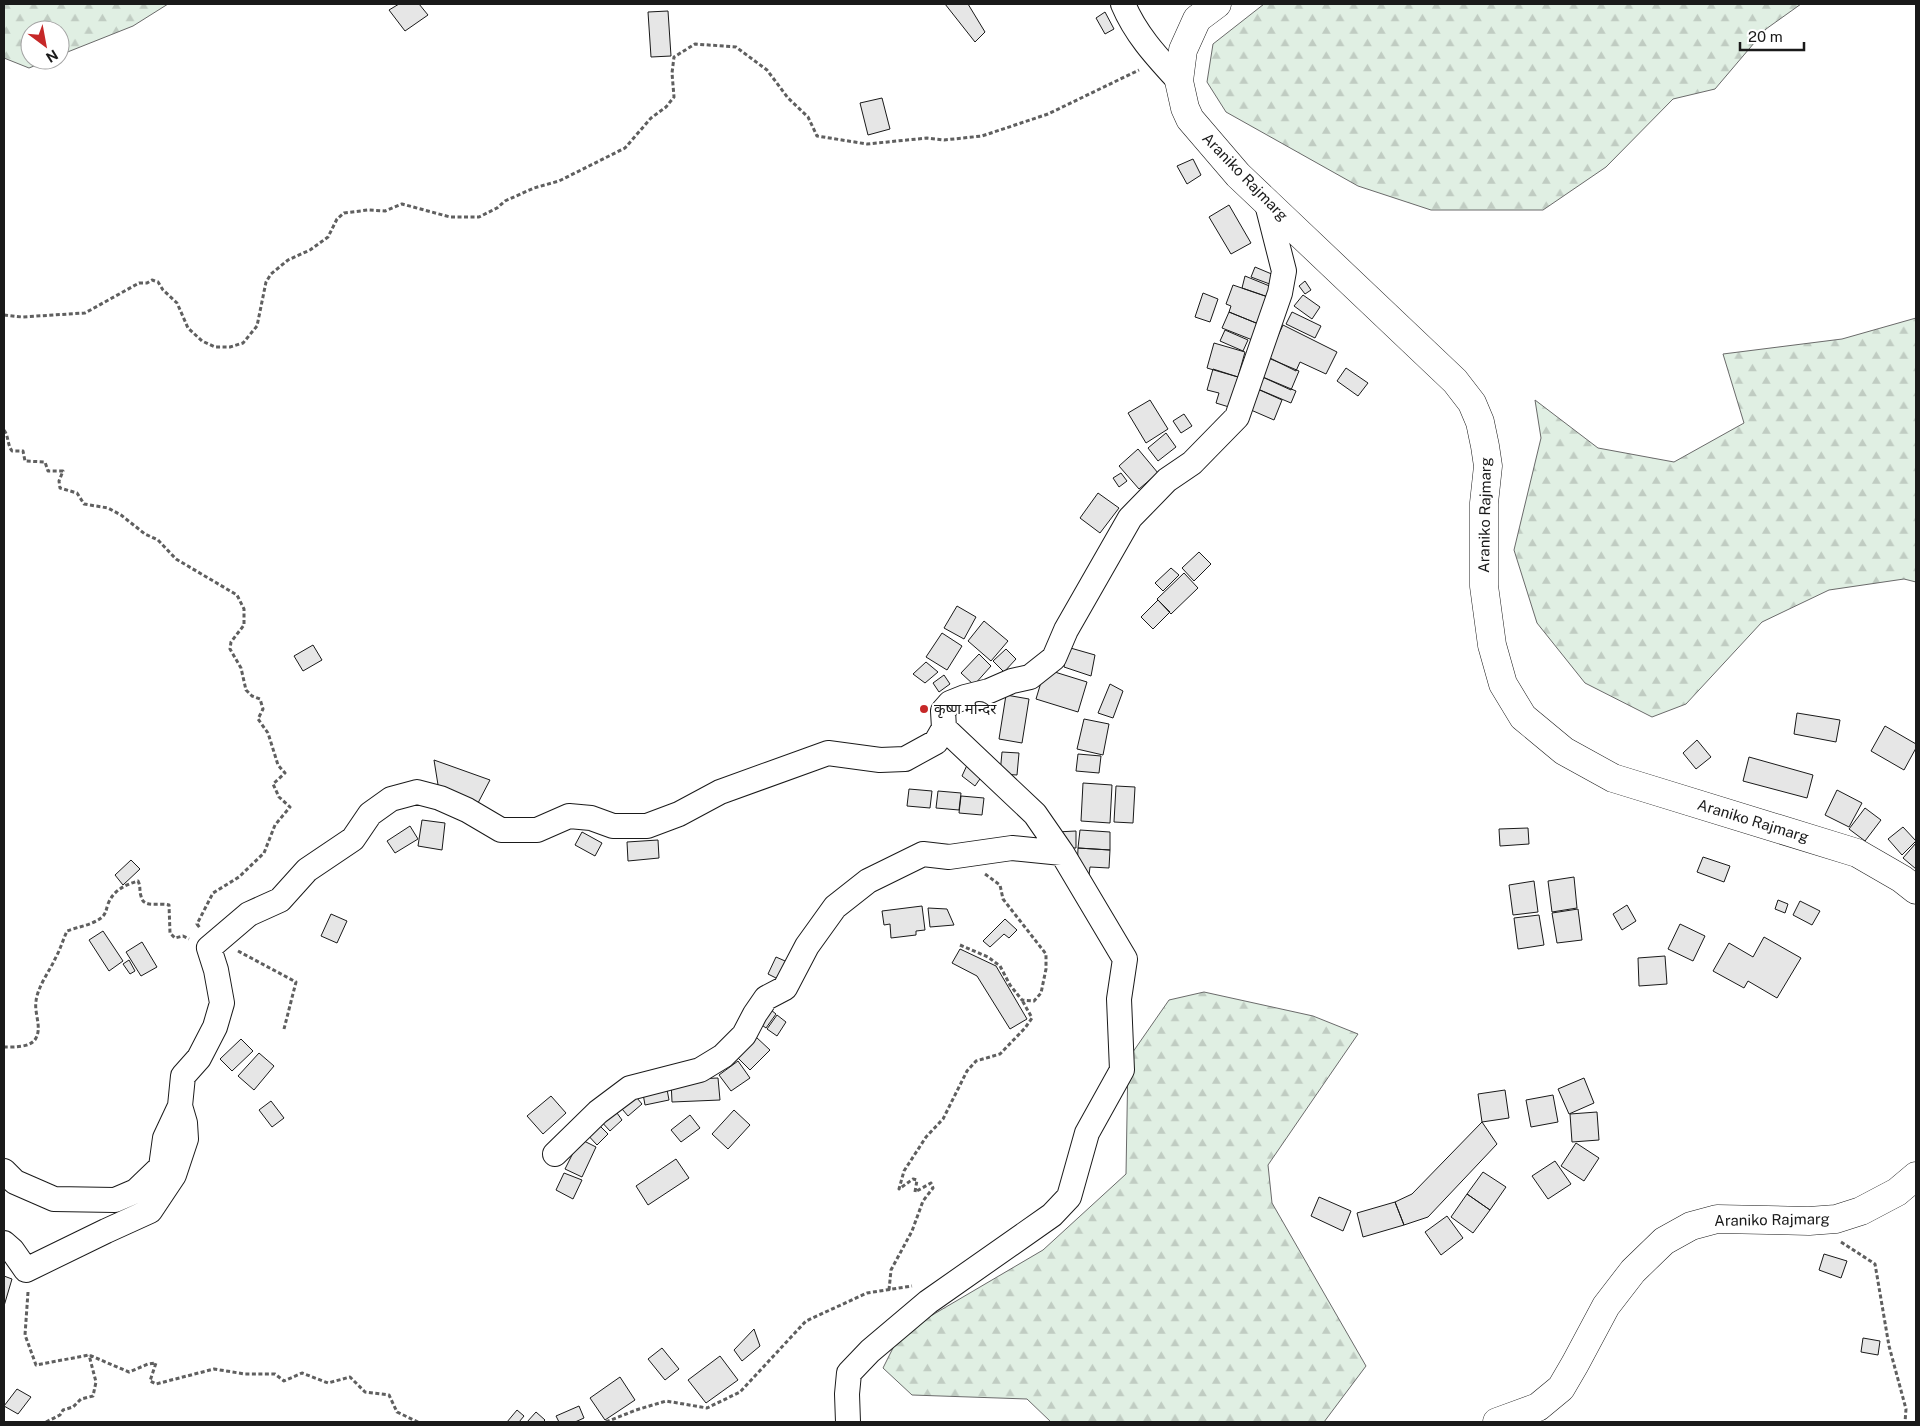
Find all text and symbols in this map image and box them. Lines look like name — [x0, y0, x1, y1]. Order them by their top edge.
north arrow — [20, 20, 70, 70]
scale bar — [1740, 20, 1804, 52]
text: 20 m — [1748, 28, 1783, 45]
text: N — [43, 46, 61, 66]
street label: Araniko Rajmarg — [1199, 129, 1292, 224]
street label: Araniko Rajmarg — [1475, 457, 1494, 573]
place label: कृष्ण मन्दिर — [934, 700, 997, 719]
marker: कृष्ण मन्दिर — [918, 703, 930, 715]
street label: Araniko Rajmarg — [1695, 795, 1811, 846]
street label: Araniko Rajmarg — [1714, 1210, 1830, 1229]

